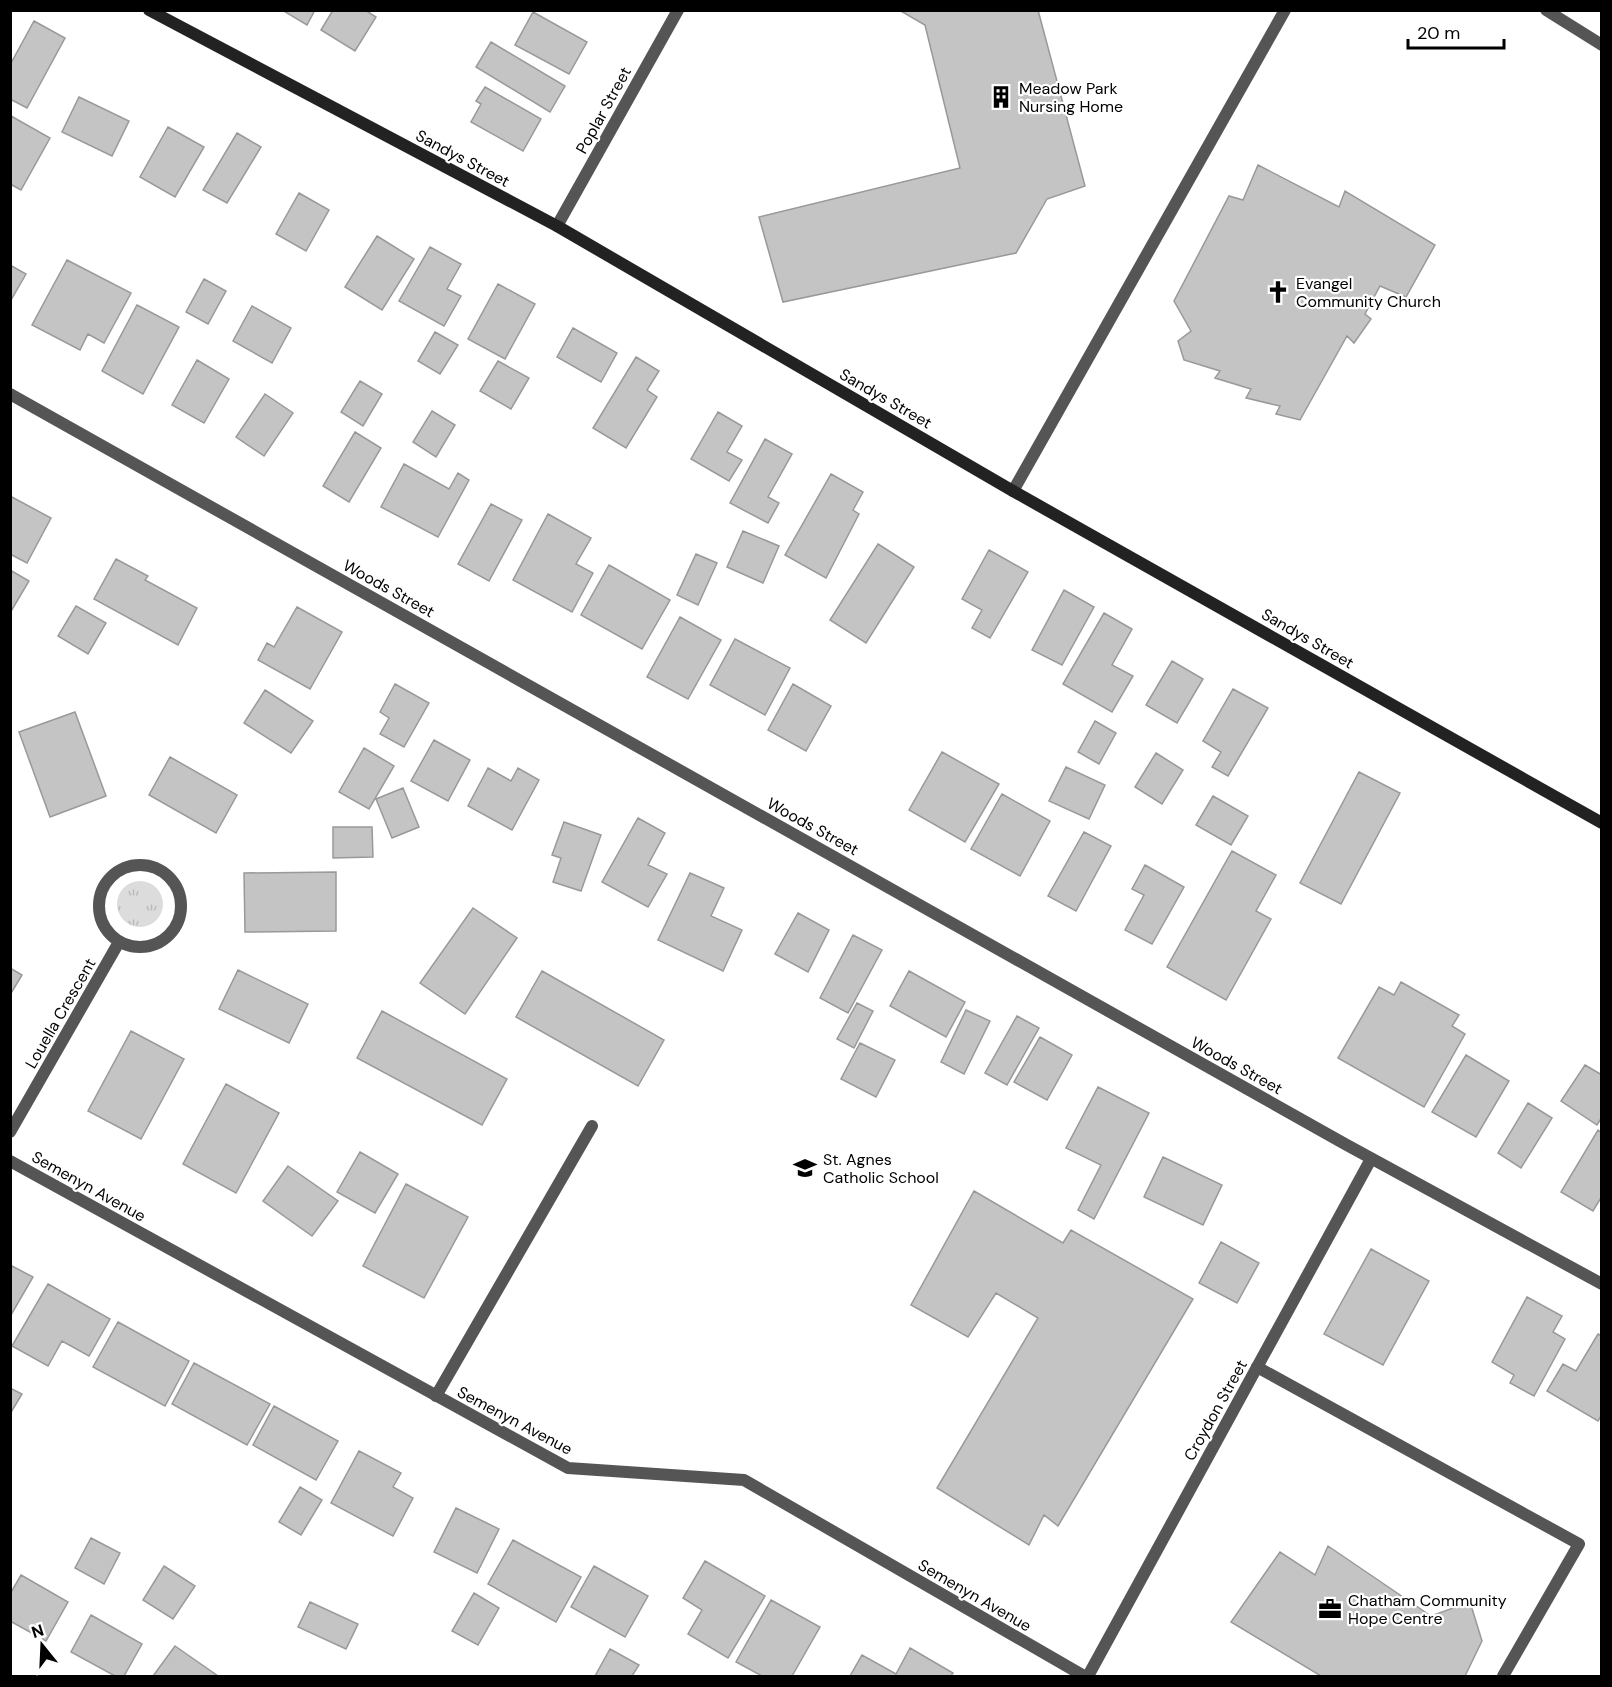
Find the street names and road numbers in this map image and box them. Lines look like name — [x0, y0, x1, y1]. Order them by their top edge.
street label: Poplar Street — [571, 63, 636, 157]
street label: Sandys Street — [412, 125, 513, 192]
street label: Sandys Street — [836, 364, 936, 433]
street label: Woods Street — [339, 555, 438, 622]
street label: Sandys Street — [1258, 604, 1358, 673]
street label: Woods Street — [763, 793, 862, 860]
street label: Louella Crescent — [20, 954, 100, 1072]
street label: Woods Street — [1187, 1032, 1286, 1099]
street label: Semenyn Avenue — [28, 1146, 150, 1226]
street label: Croydon Street — [1179, 1356, 1252, 1464]
street label: Semenyn Avenue — [454, 1381, 576, 1460]
street label: Semenyn Avenue — [914, 1554, 1035, 1636]

